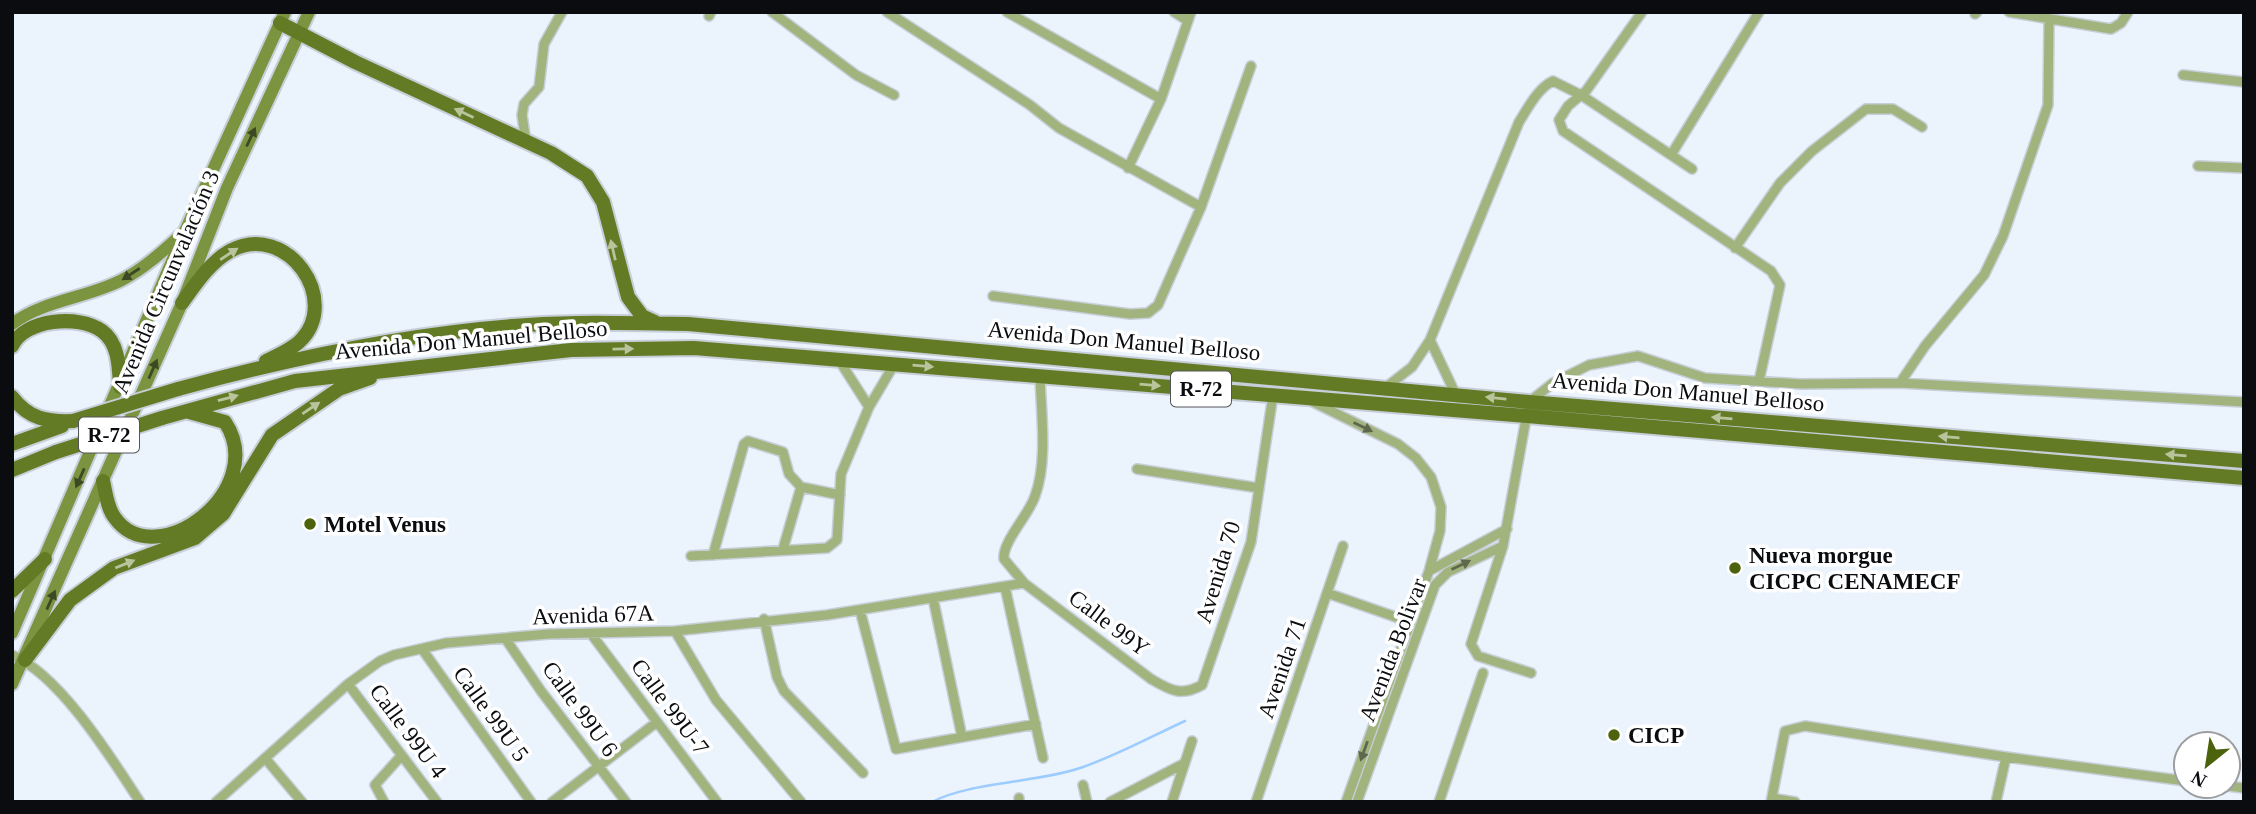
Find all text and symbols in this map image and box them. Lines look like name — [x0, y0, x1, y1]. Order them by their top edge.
one-way arrow — [454, 107, 475, 118]
one-way arrow — [245, 127, 256, 147]
street label: Avenida Circunvalación 3 — [108, 167, 224, 397]
one-way arrow — [608, 238, 619, 260]
one-way arrow — [219, 247, 239, 260]
one-way arrow — [122, 267, 141, 280]
street label: Avenida Don Manuel Belloso — [334, 316, 608, 364]
street label: Avenida Don Manuel Belloso — [987, 317, 1261, 365]
one-way arrow — [612, 343, 634, 355]
one-way arrow — [148, 359, 159, 380]
one-way arrow — [912, 361, 934, 372]
street label: Avenida Don Manuel Belloso — [1551, 368, 1825, 416]
road number: R-72 — [1171, 372, 1231, 406]
one-way arrow — [1139, 380, 1161, 391]
one-way arrow — [1485, 392, 1507, 403]
one-way arrow — [217, 393, 238, 403]
one-way arrow — [302, 401, 320, 415]
one-way arrow — [1711, 412, 1733, 423]
road number: R-72 — [79, 418, 139, 452]
one-way arrow — [1353, 421, 1373, 432]
one-way arrow — [1938, 431, 1960, 442]
one-way arrow — [2165, 449, 2187, 460]
one-way arrow — [74, 468, 85, 489]
place label: Motel Venus — [324, 512, 446, 537]
marker: Motel Venus — [302, 516, 318, 532]
street label: Avenida 70 — [1191, 518, 1245, 626]
place label: Nueva morgue CICPC CENAMECF — [1749, 543, 1960, 594]
one-way arrow — [115, 559, 136, 570]
one-way arrow — [1451, 560, 1471, 571]
marker: Nueva morgue CICPC CENAMECF — [1727, 560, 1743, 576]
street label: Avenida Bolivar — [1354, 575, 1432, 725]
street label: Calle 99Y — [1064, 585, 1154, 661]
one-way arrow — [45, 590, 57, 610]
street label: Avenida 67A — [532, 600, 655, 630]
street label: Avenida 71 — [1253, 614, 1311, 722]
street label: Calle 99U-7 — [626, 654, 714, 760]
street label: Calle 99U 6 — [537, 657, 623, 761]
street label: Calle 99U 5 — [448, 662, 534, 766]
street label: Calle 99U 4 — [365, 679, 452, 783]
place label: CICP — [1628, 723, 1684, 748]
marker: CICP — [1606, 727, 1622, 743]
north arrow — [2172, 730, 2242, 800]
one-way arrow — [1358, 740, 1369, 761]
text: N — [2187, 767, 2210, 792]

